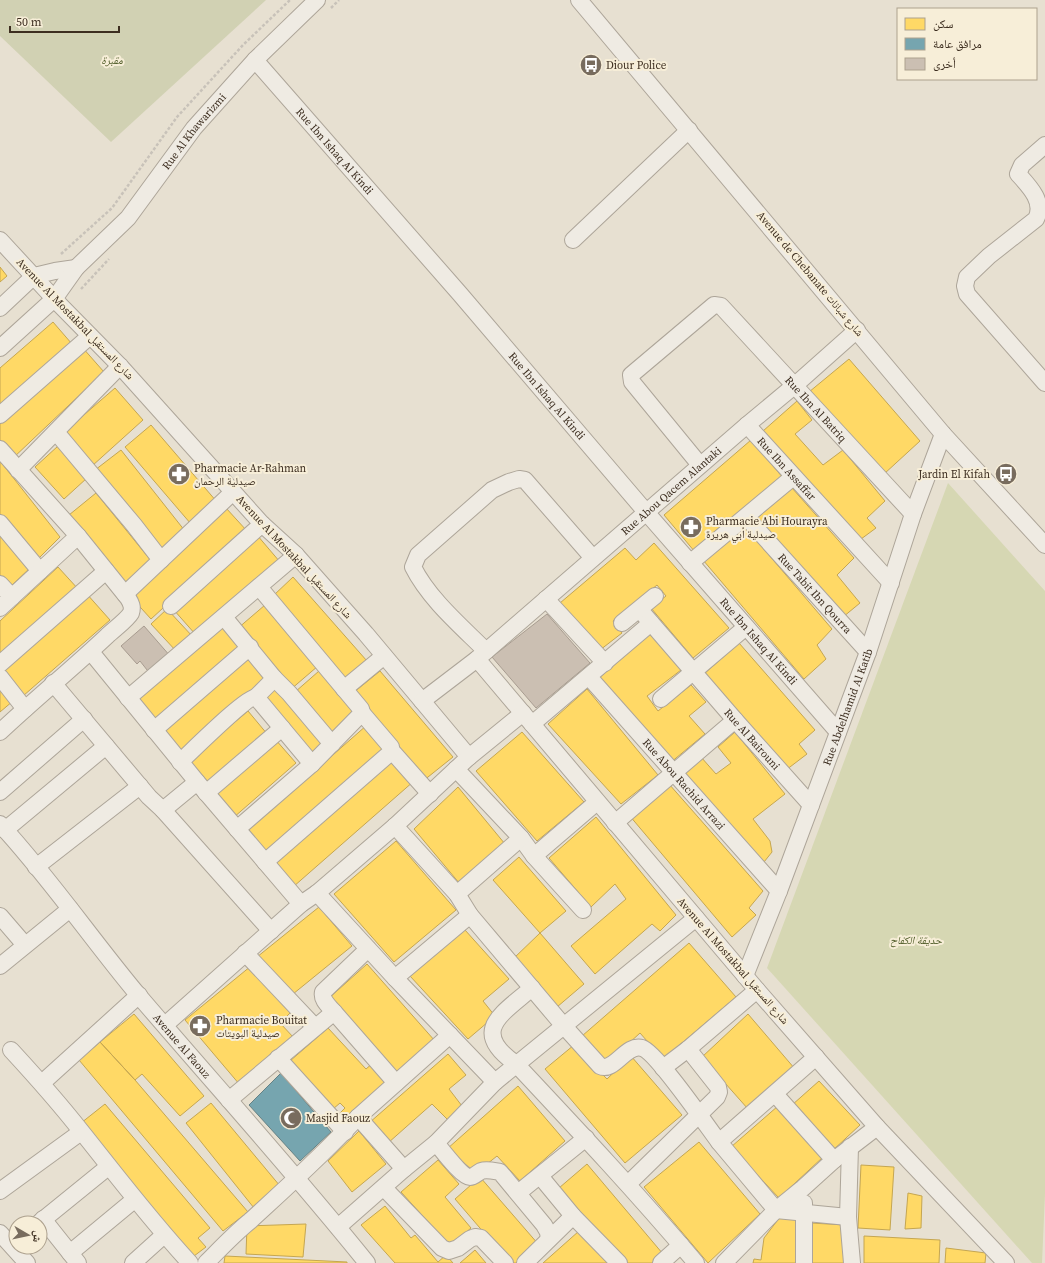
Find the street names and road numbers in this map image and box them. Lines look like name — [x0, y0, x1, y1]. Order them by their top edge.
street label: Rue Al Khawarizmi — [159, 90, 229, 173]
street label: Rue Ibn Ishaq Al Kindi — [293, 104, 377, 198]
street label: Avenue de Chebanate شارع شبانات — [753, 208, 867, 340]
street label: Avenue Al Mostakbal شارع المستقبل — [13, 255, 137, 383]
street label: Rue Ibn Ishaq Al Kindi — [505, 349, 589, 443]
street label: Rue Ibn Al Batriq — [782, 373, 851, 446]
street label: Rue Ibn Assaffar — [754, 434, 820, 504]
street label: Rue Abou Qacem Alantaki — [618, 443, 724, 538]
street label: Avenue Al Mostakbal شارع المستقبل — [233, 492, 355, 622]
street label: Rue Tabit Ibn Qourra — [775, 550, 856, 637]
street label: Rue Ibn Ishaq Al Kindi — [717, 594, 801, 688]
street label: Rue Abdelhamid Al Katib — [819, 647, 876, 767]
street label: Rue Al Bairouni — [721, 705, 783, 773]
street label: Rue Abou Rachid Arrazi — [639, 735, 729, 833]
street label: Avenue Al Mostakbal شارع المستقبل — [674, 894, 792, 1028]
street label: Avenue Al Faouz — [150, 1010, 214, 1081]

